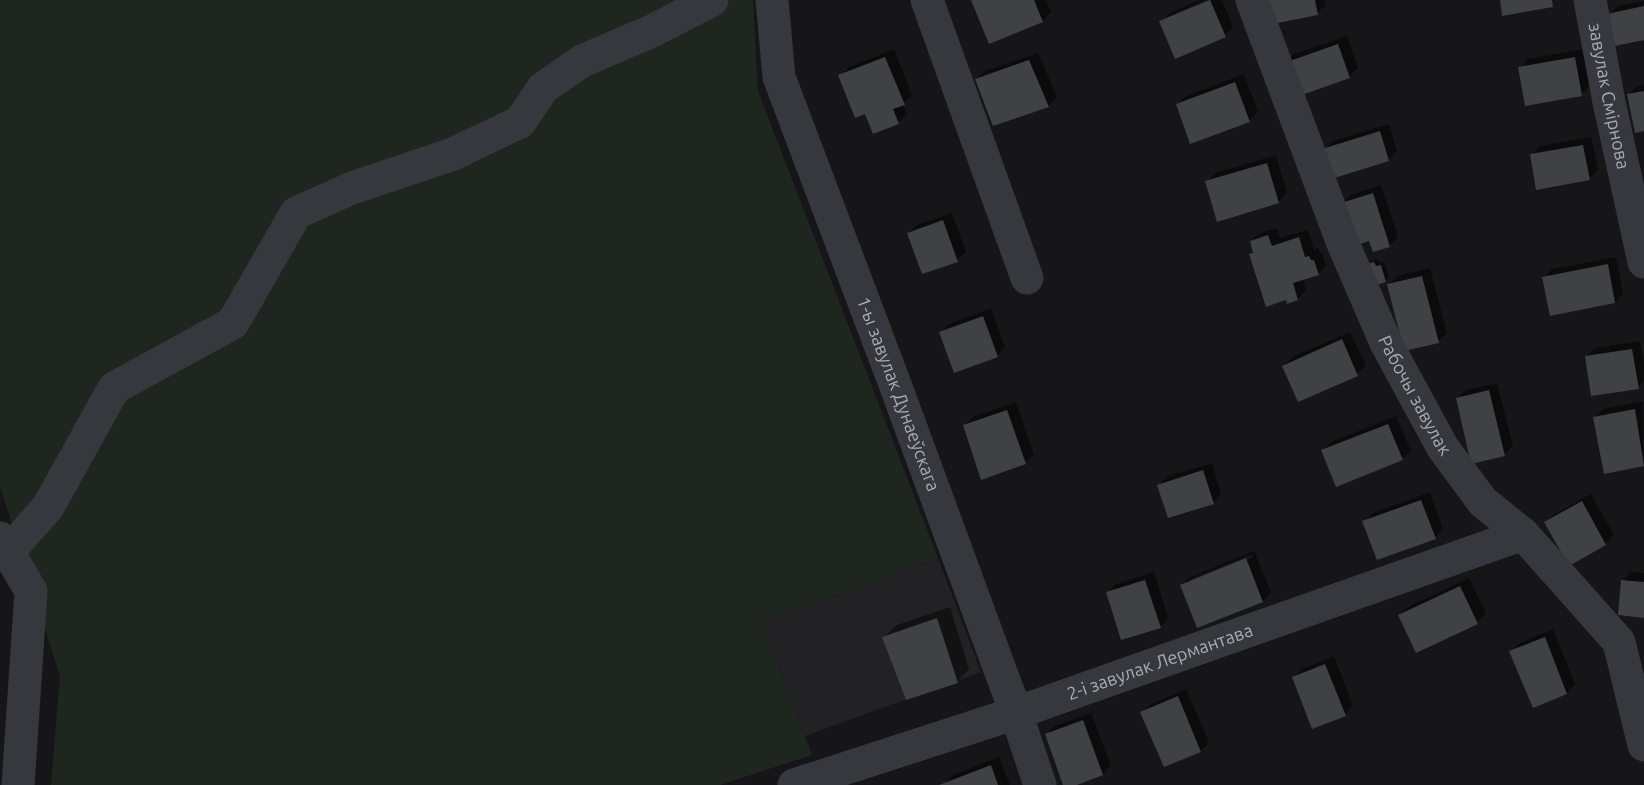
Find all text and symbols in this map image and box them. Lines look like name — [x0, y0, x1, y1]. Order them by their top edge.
street label: завулак Смірнова — [1585, 21, 1634, 171]
street label: 1-ы завулак Дунаеўскага — [854, 294, 944, 494]
street label: Рабочы завулак — [1375, 332, 1456, 459]
street label: 2-і завулак Лермантава — [1064, 619, 1255, 703]

